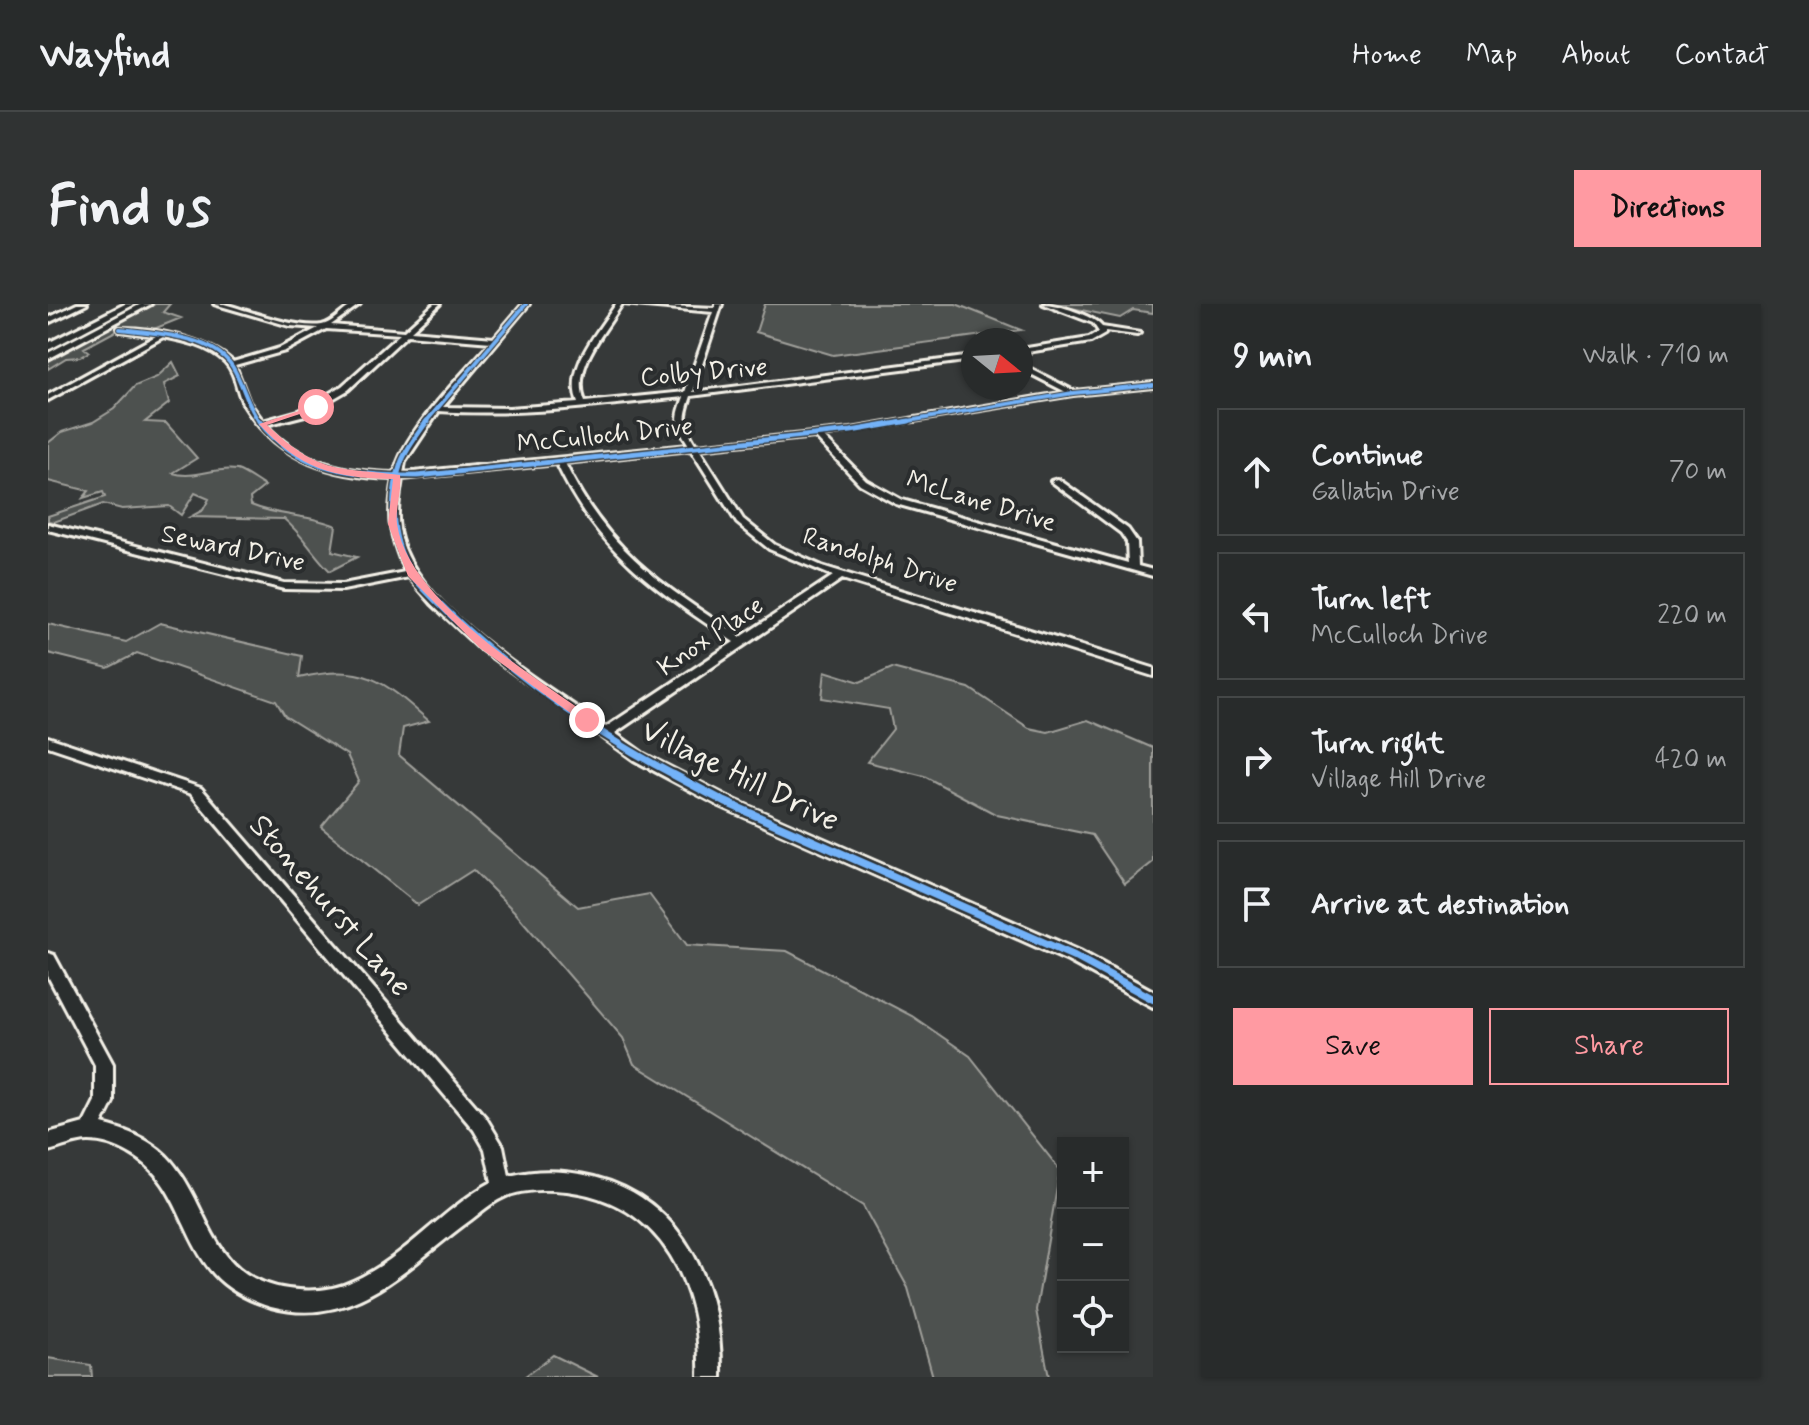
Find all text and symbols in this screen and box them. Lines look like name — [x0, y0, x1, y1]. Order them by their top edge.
text: Wayfind — [40, 31, 170, 80]
text: Home — [1352, 37, 1422, 74]
text: Map — [1466, 37, 1517, 74]
text: About — [1561, 37, 1630, 74]
text: Contact — [1674, 37, 1769, 74]
button: Directions — [1574, 170, 1761, 247]
text: Find us — [48, 172, 211, 245]
north arrow — [961, 328, 1033, 400]
text: 9 min — [1233, 334, 1313, 379]
text: Walk · 710 m — [1583, 339, 1729, 373]
street label: Colby Drive — [639, 350, 769, 396]
route start — [298, 389, 334, 425]
street label: McCulloch Drive — [515, 410, 695, 462]
text: Continue — [1311, 436, 1423, 475]
icon: ahead — [1235, 450, 1279, 494]
text: 70 m — [1669, 455, 1727, 489]
street label: McLane Drive — [902, 463, 1060, 541]
text: Gallatin Drive — [1311, 475, 1460, 509]
street label: Seward Drive — [158, 517, 308, 581]
street label: Randolph Drive — [798, 520, 962, 602]
text: Turn left — [1311, 580, 1431, 619]
street label: Knox Place — [651, 589, 771, 685]
icon: left — [1235, 594, 1279, 638]
text: 220 m — [1657, 599, 1727, 633]
text: McCulloch Drive — [1311, 619, 1488, 653]
route end — [569, 702, 605, 738]
street label: Village Hill Drive — [634, 710, 846, 842]
text: Turn right — [1311, 724, 1444, 763]
icon: right — [1235, 738, 1279, 782]
text: 420 m — [1655, 743, 1727, 777]
text: Village Hill Drive — [1311, 763, 1486, 797]
street label: Stonehurst Lane — [239, 806, 421, 1006]
icon: arrive — [1235, 882, 1279, 926]
text: Arrive at destination — [1311, 885, 1569, 924]
button: Save — [1233, 1008, 1473, 1085]
button: Share — [1489, 1008, 1729, 1085]
map controls — [1057, 1137, 1129, 1353]
button: + — [1057, 1137, 1129, 1209]
button: − — [1057, 1209, 1129, 1281]
button: locate — [1057, 1281, 1129, 1353]

